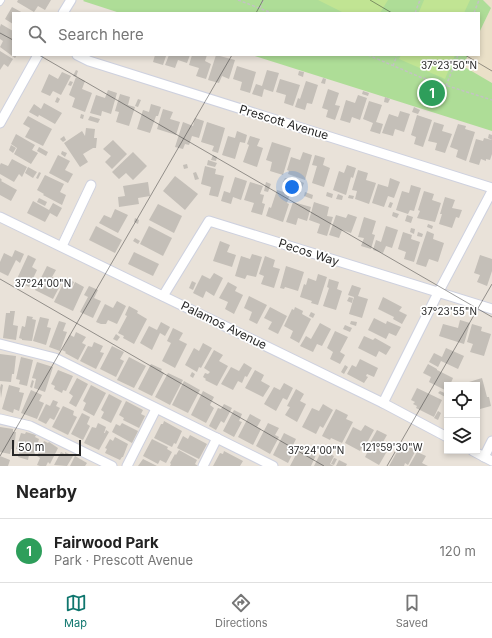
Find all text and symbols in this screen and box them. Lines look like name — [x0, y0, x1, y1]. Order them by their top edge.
search box — [12, 12, 480, 56]
icon: search — [26, 23, 48, 45]
text: Search here — [58, 25, 144, 44]
text: 37°23'50"N — [421, 59, 477, 71]
pin: 1 — [419, 78, 445, 108]
street label: Prescott Avenue — [238, 101, 330, 143]
your location — [282, 177, 302, 197]
street label: Pecos Way — [277, 235, 341, 269]
text: 37°24'00"N — [15, 277, 71, 289]
street label: Palamos Avenue — [179, 298, 269, 352]
text: 37°23'55"N — [421, 305, 477, 317]
map controls — [444, 382, 480, 454]
button: locate — [444, 382, 480, 418]
button: layers — [444, 418, 480, 454]
scale bar — [12, 438, 81, 457]
text: 50 m — [18, 440, 44, 454]
text: 121°59'30"W — [361, 441, 423, 453]
text: 37°24'00"N — [288, 444, 344, 456]
text: Nearby — [16, 482, 77, 502]
text: Fairwood Park — [54, 533, 159, 552]
text: 1 — [26, 543, 32, 559]
text: 120 m — [440, 543, 476, 559]
text: Park · Prescott Avenue — [54, 552, 193, 568]
tab: Map — [64, 592, 87, 630]
tab: Directions — [215, 592, 268, 630]
tab: Saved — [396, 592, 428, 630]

